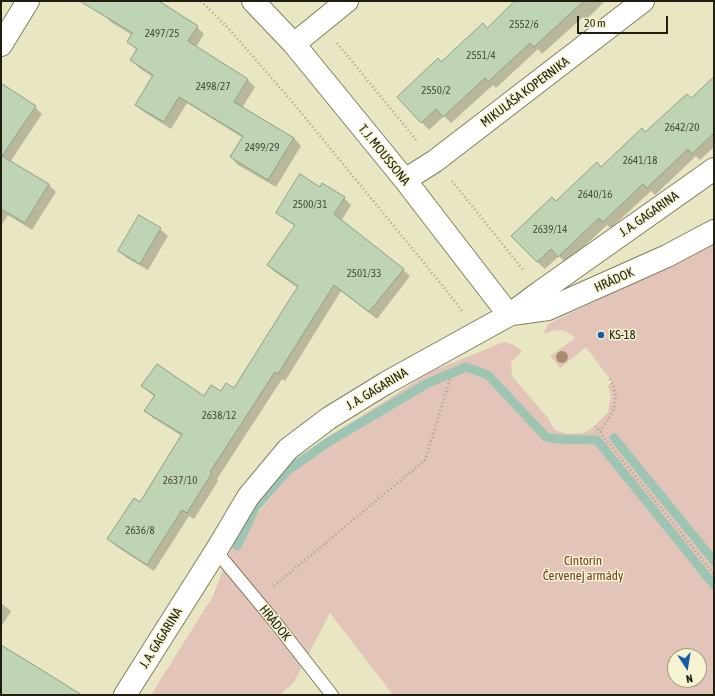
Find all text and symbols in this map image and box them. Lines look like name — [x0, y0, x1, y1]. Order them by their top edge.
scale bar — [579, 8, 670, 34]
text: 20 m — [584, 16, 606, 30]
house number: 2552/6 — [509, 18, 539, 32]
house number: 2497/25 — [145, 27, 179, 41]
house number: 2551/4 — [466, 49, 496, 63]
street label: MIKULÁŠA KOPERNIKA — [478, 54, 572, 130]
house number: 2498/27 — [196, 80, 230, 94]
house number: 2550/2 — [421, 84, 451, 98]
street label: T. J. MOUSSONA — [355, 121, 413, 189]
house number: 2642/20 — [665, 121, 699, 135]
house number: 2499/29 — [245, 141, 279, 155]
house number: 2641/18 — [623, 154, 657, 168]
house number: 2640/16 — [578, 188, 612, 202]
street label: J. A. GAGARINA — [616, 188, 682, 240]
house number: 2500/31 — [293, 198, 327, 212]
house number: 2639/14 — [533, 223, 567, 237]
street label: HRÁDOK — [592, 264, 636, 296]
house number: 2501/33 — [347, 267, 381, 281]
place label: KS-18 — [609, 327, 636, 343]
marker: KS-18 — [596, 330, 606, 340]
street label: J. A. GAGARINA — [343, 365, 411, 413]
house number: 2638/12 — [202, 409, 236, 423]
house number: 2637/10 — [163, 474, 197, 488]
house number: 2636/8 — [125, 524, 155, 538]
park label: Cintorín Červenej armády — [543, 553, 623, 584]
street label: HRÁDOK — [256, 602, 294, 644]
street label: J. A. GAGARINA — [136, 605, 186, 671]
north arrow — [667, 648, 707, 688]
text: N — [685, 672, 694, 685]

